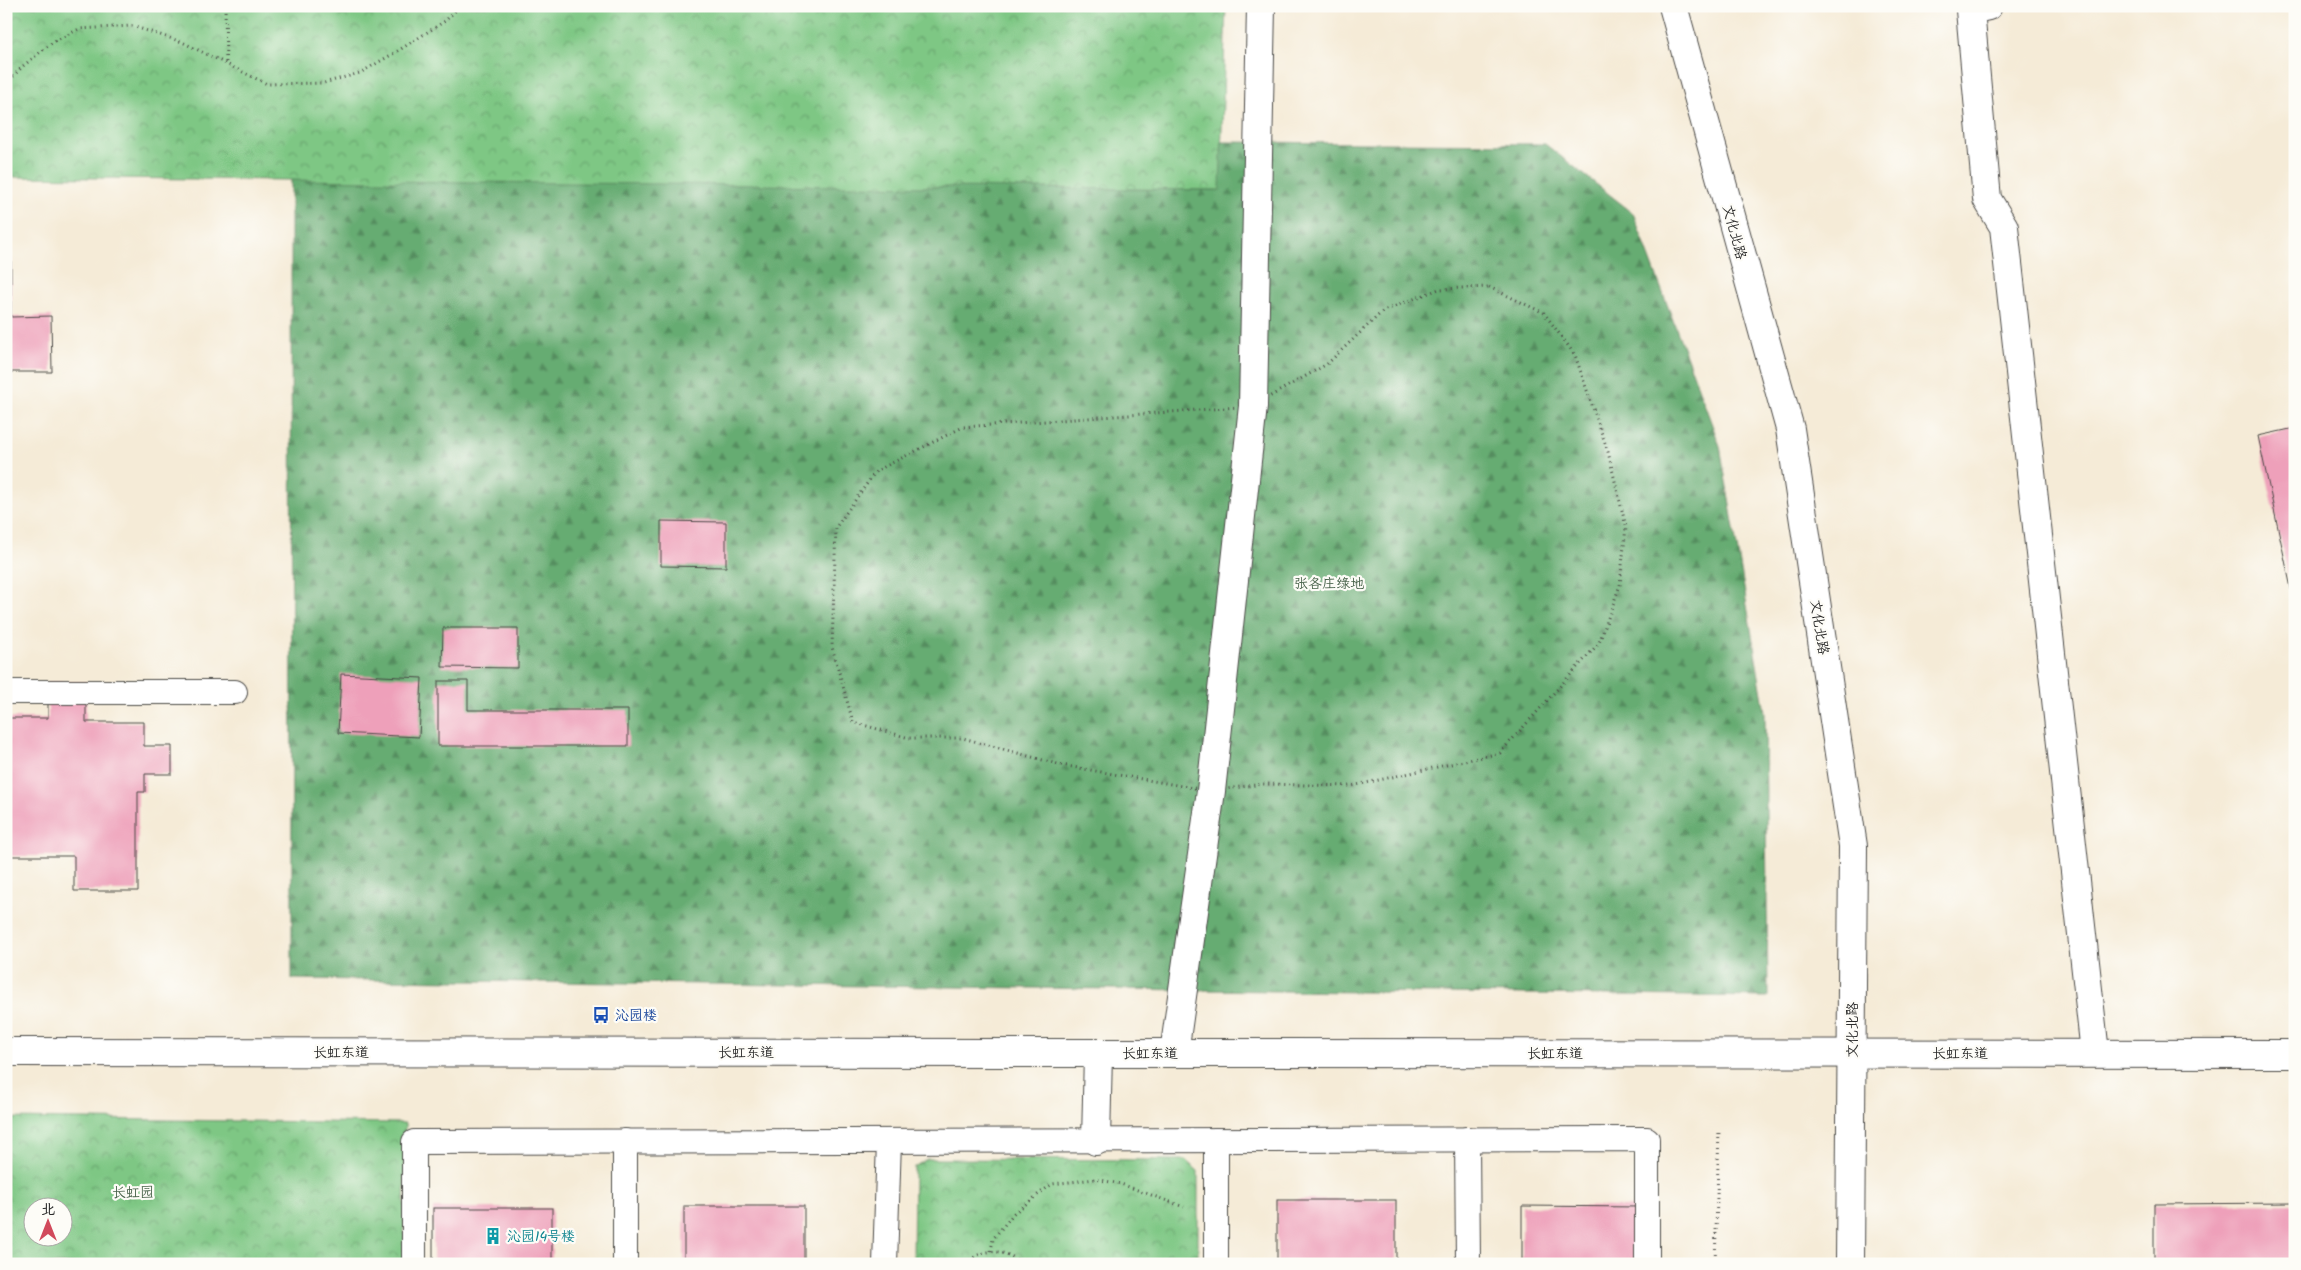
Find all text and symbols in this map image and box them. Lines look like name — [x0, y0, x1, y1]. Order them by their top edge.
street label: 文化北路 — [1716, 202, 1752, 262]
park label: 张各庄绿地 — [1294, 573, 1364, 595]
street label: 文化北路 — [1804, 598, 1834, 657]
street label: 文化北路 — [1842, 1002, 1864, 1058]
bus stop icon: 沁园楼 — [591, 1005, 611, 1025]
place label: 沁园楼 — [615, 1005, 657, 1027]
street label: 长虹东道 — [313, 1042, 369, 1064]
street label: 长虹东道 — [718, 1042, 774, 1064]
street label: 长虹东道 — [1122, 1043, 1178, 1065]
street label: 长虹东道 — [1527, 1043, 1583, 1065]
street label: 长虹东道 — [1932, 1043, 1988, 1065]
park label: 长虹园 — [112, 1182, 154, 1204]
north arrow — [22, 1198, 72, 1248]
text: 北 — [41, 1199, 55, 1221]
building icon: 沁园14号楼 — [483, 1226, 503, 1246]
place label: 沁园14号楼 — [507, 1226, 575, 1248]

